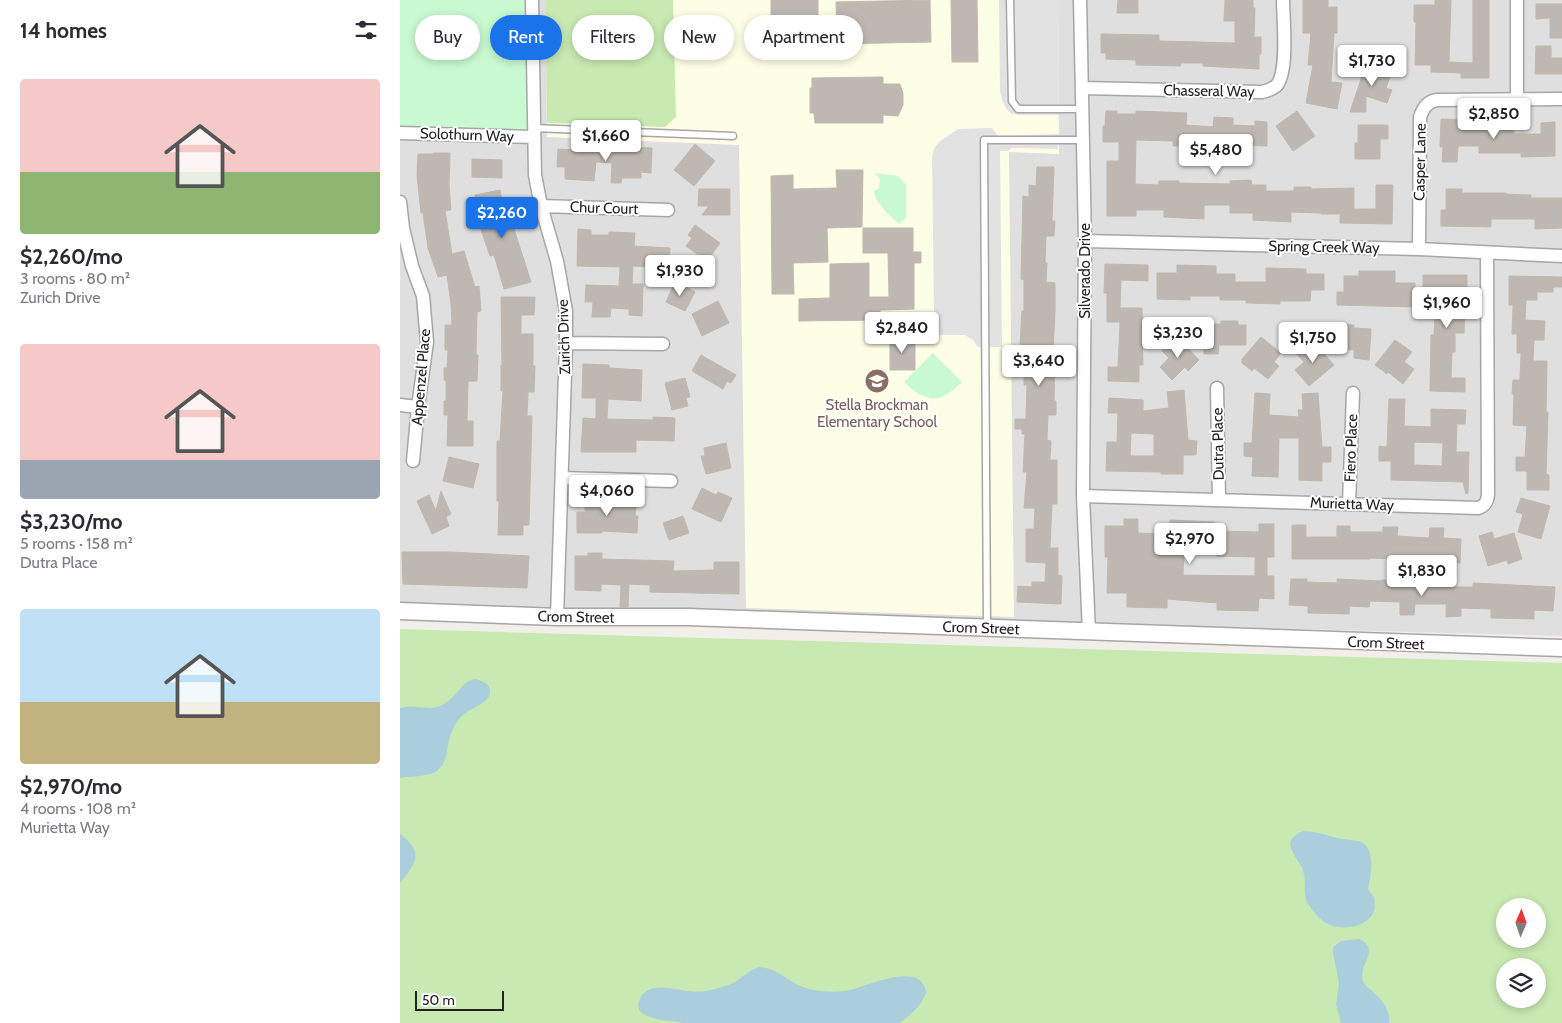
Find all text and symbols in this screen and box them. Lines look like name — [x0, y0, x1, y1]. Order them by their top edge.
chip: Buy — [415, 15, 480, 60]
chip: Rent — [490, 15, 562, 60]
chip: Filters — [572, 15, 654, 60]
chip: New — [664, 15, 734, 60]
chip: Apartment — [744, 15, 863, 60]
icon: filters — [352, 16, 380, 44]
text: 14 homes — [20, 18, 107, 43]
pin: $1,730 — [1331, 44, 1413, 87]
text: $1,730 — [1349, 51, 1395, 70]
street label: Chasseral Way — [1163, 81, 1255, 101]
pin: $2,850 — [1453, 98, 1535, 140]
text: $2,850 — [1468, 104, 1520, 123]
icon: home — [155, 111, 245, 201]
pin: $1,660 — [565, 120, 647, 162]
street label: Casper Lane — [1410, 123, 1430, 201]
street label: Solothurn Way — [420, 124, 515, 146]
text: $1,660 — [582, 126, 630, 145]
pin: $5,480 — [1175, 134, 1257, 176]
text: $5,480 — [1190, 140, 1242, 159]
pin: $2,260 — [461, 196, 543, 239]
street label: Chur Court — [570, 198, 638, 218]
text: $2,260 — [477, 203, 527, 222]
street label: Silverado Drive — [1076, 223, 1094, 319]
street label: Spring Creek Way — [1268, 237, 1380, 257]
text: $2,260/mo — [20, 244, 123, 269]
pin: $1,930 — [639, 254, 721, 297]
text: $1,930 — [656, 261, 704, 280]
text: 3 rooms · 80 m² — [20, 269, 130, 288]
pin: $1,960 — [1406, 286, 1488, 329]
text: Zurich Drive — [20, 288, 101, 307]
text: $1,960 — [1423, 293, 1471, 312]
street label: Zurich Drive — [554, 299, 574, 375]
pin: $2,840 — [861, 312, 943, 354]
pin: $3,230 — [1137, 316, 1219, 359]
text: $2,840 — [876, 318, 928, 337]
pin: $1,750 — [1272, 322, 1354, 364]
text: $3,230 — [1153, 323, 1203, 342]
street label: Appenzel Place — [408, 328, 434, 426]
text: $1,750 — [1290, 328, 1336, 347]
pin: $3,640 — [998, 344, 1080, 387]
text: $3,640 — [1013, 351, 1065, 370]
school or university icon: Stella Brockman Elementary School — [864, 368, 890, 394]
icon: home — [155, 376, 245, 466]
place label: Stella Brockman Elementary School — [817, 396, 938, 431]
street label: Dutra Place — [1208, 407, 1228, 480]
street label: Fiero Place — [1341, 413, 1361, 482]
pin: $4,060 — [566, 474, 648, 517]
text: $4,060 — [580, 481, 634, 500]
street label: Murietta Way — [1310, 494, 1395, 514]
text: $3,230/mo — [20, 509, 123, 534]
pin: $2,970 — [1149, 522, 1231, 565]
text: $2,970 — [1165, 529, 1215, 548]
text: 5 rooms · 158 m² — [20, 534, 133, 553]
text: Dutra Place — [20, 553, 97, 572]
pin: $1,830 — [1381, 554, 1463, 597]
text: $1,830 — [1398, 561, 1446, 580]
street label: Crom Street — [537, 607, 615, 627]
street label: Crom Street — [942, 618, 1020, 638]
street label: Crom Street — [1347, 633, 1425, 653]
icon: home — [155, 641, 245, 731]
text: $2,970/mo — [20, 774, 122, 799]
text: 4 rooms · 108 m² — [20, 799, 136, 818]
text: Murietta Way — [20, 818, 110, 837]
north arrow — [1496, 898, 1546, 948]
map controls — [1496, 898, 1546, 1008]
button: layers — [1496, 958, 1546, 1008]
scale bar — [415, 988, 504, 1011]
text: 50 m — [422, 991, 455, 1009]

